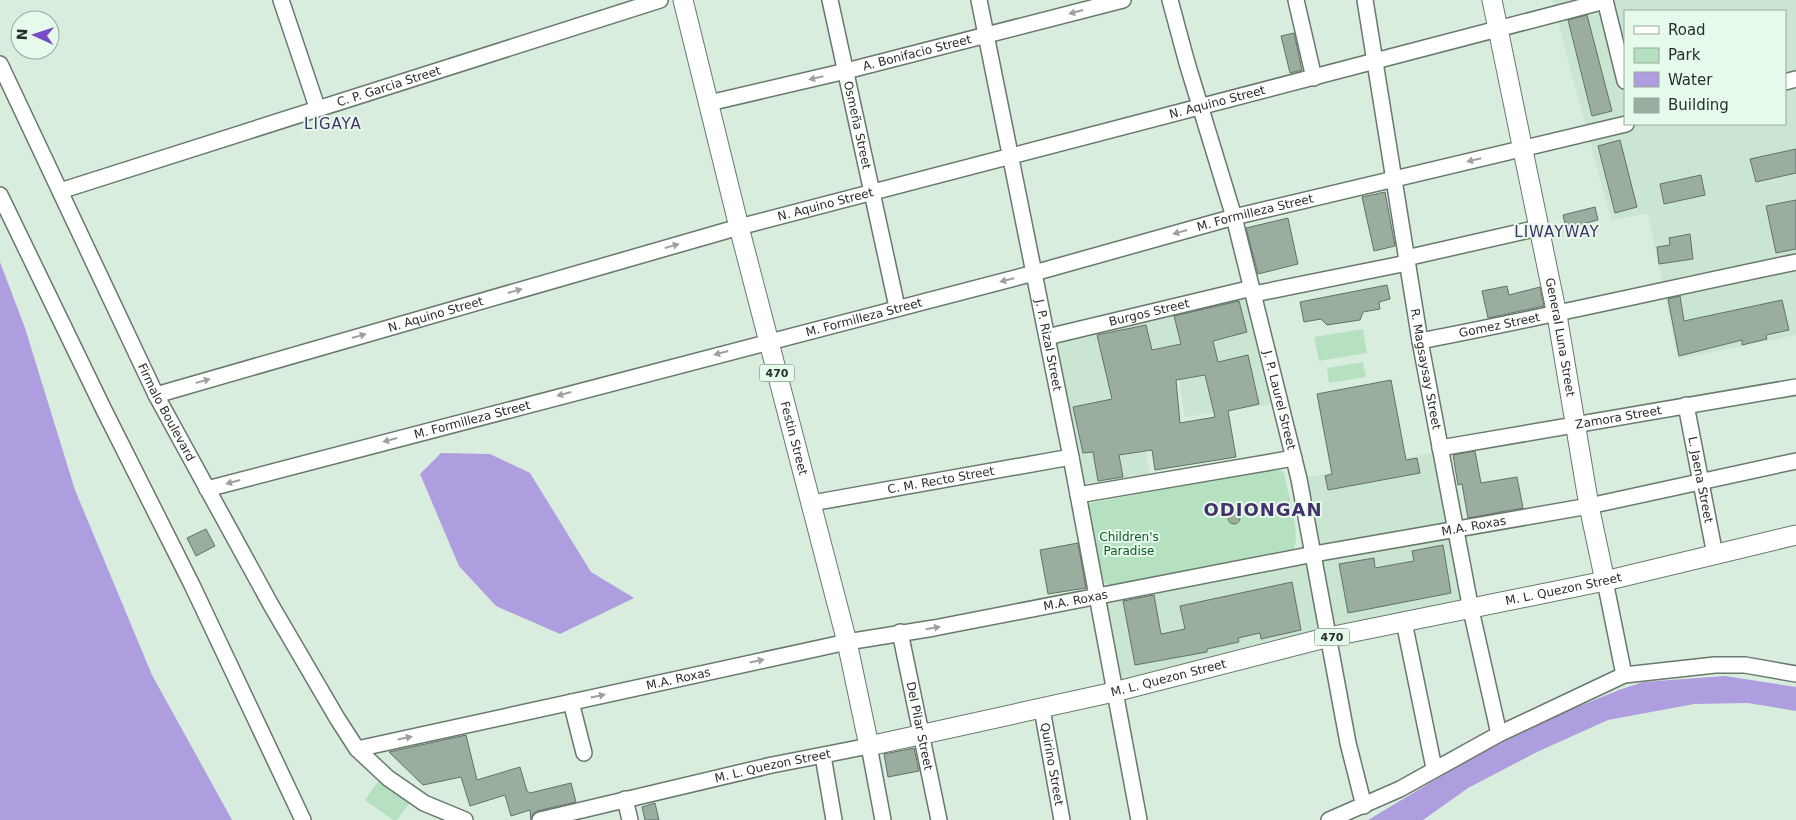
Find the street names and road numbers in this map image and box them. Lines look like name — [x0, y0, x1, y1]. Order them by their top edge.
street label: A. Bonifacio Street — [861, 32, 973, 73]
street label: C. P. Garcia Street — [335, 63, 443, 109]
street label: Osmeña Street — [841, 80, 874, 171]
street label: N. Aquino Street — [1168, 83, 1267, 121]
street label: N. Aquino Street — [776, 185, 875, 224]
street label: M. Formilleza Street — [1195, 191, 1315, 234]
street label: General Luna Street — [1542, 276, 1578, 398]
street label: N. Aquino Street — [386, 294, 485, 335]
street label: M. Formilleza Street — [804, 295, 924, 339]
street label: Burgos Street — [1108, 296, 1191, 329]
street label: J. P. Rizal Street — [1032, 297, 1065, 392]
street label: R. Magsaysay Street — [1408, 308, 1444, 431]
street label: Gomez Street — [1458, 310, 1542, 340]
street label: J. P. Laurel Street — [1260, 348, 1299, 451]
street label: Firmalo Boulevard — [135, 361, 198, 464]
road number: 470 — [760, 364, 794, 382]
street label: M. Formilleza Street — [412, 398, 532, 442]
street label: Festin Street — [778, 400, 810, 477]
street label: Zamora Street — [1574, 403, 1663, 432]
street label: L. Jaena Street — [1685, 435, 1716, 524]
street label: C. M. Recto Street — [886, 464, 996, 496]
street label: M.A. Roxas — [1440, 514, 1507, 539]
street label: M. L. Quezon Street — [1504, 570, 1623, 608]
street label: M.A. Roxas — [1042, 587, 1109, 614]
road number: 470 — [1314, 628, 1350, 646]
street label: M. L. Quezon Street — [1109, 657, 1228, 700]
street label: M.A. Roxas — [645, 665, 712, 693]
street label: Del Pilar Street — [903, 680, 936, 772]
street label: Quirino Street — [1038, 722, 1066, 807]
street label: M. L. Quezon Street — [713, 747, 832, 785]

